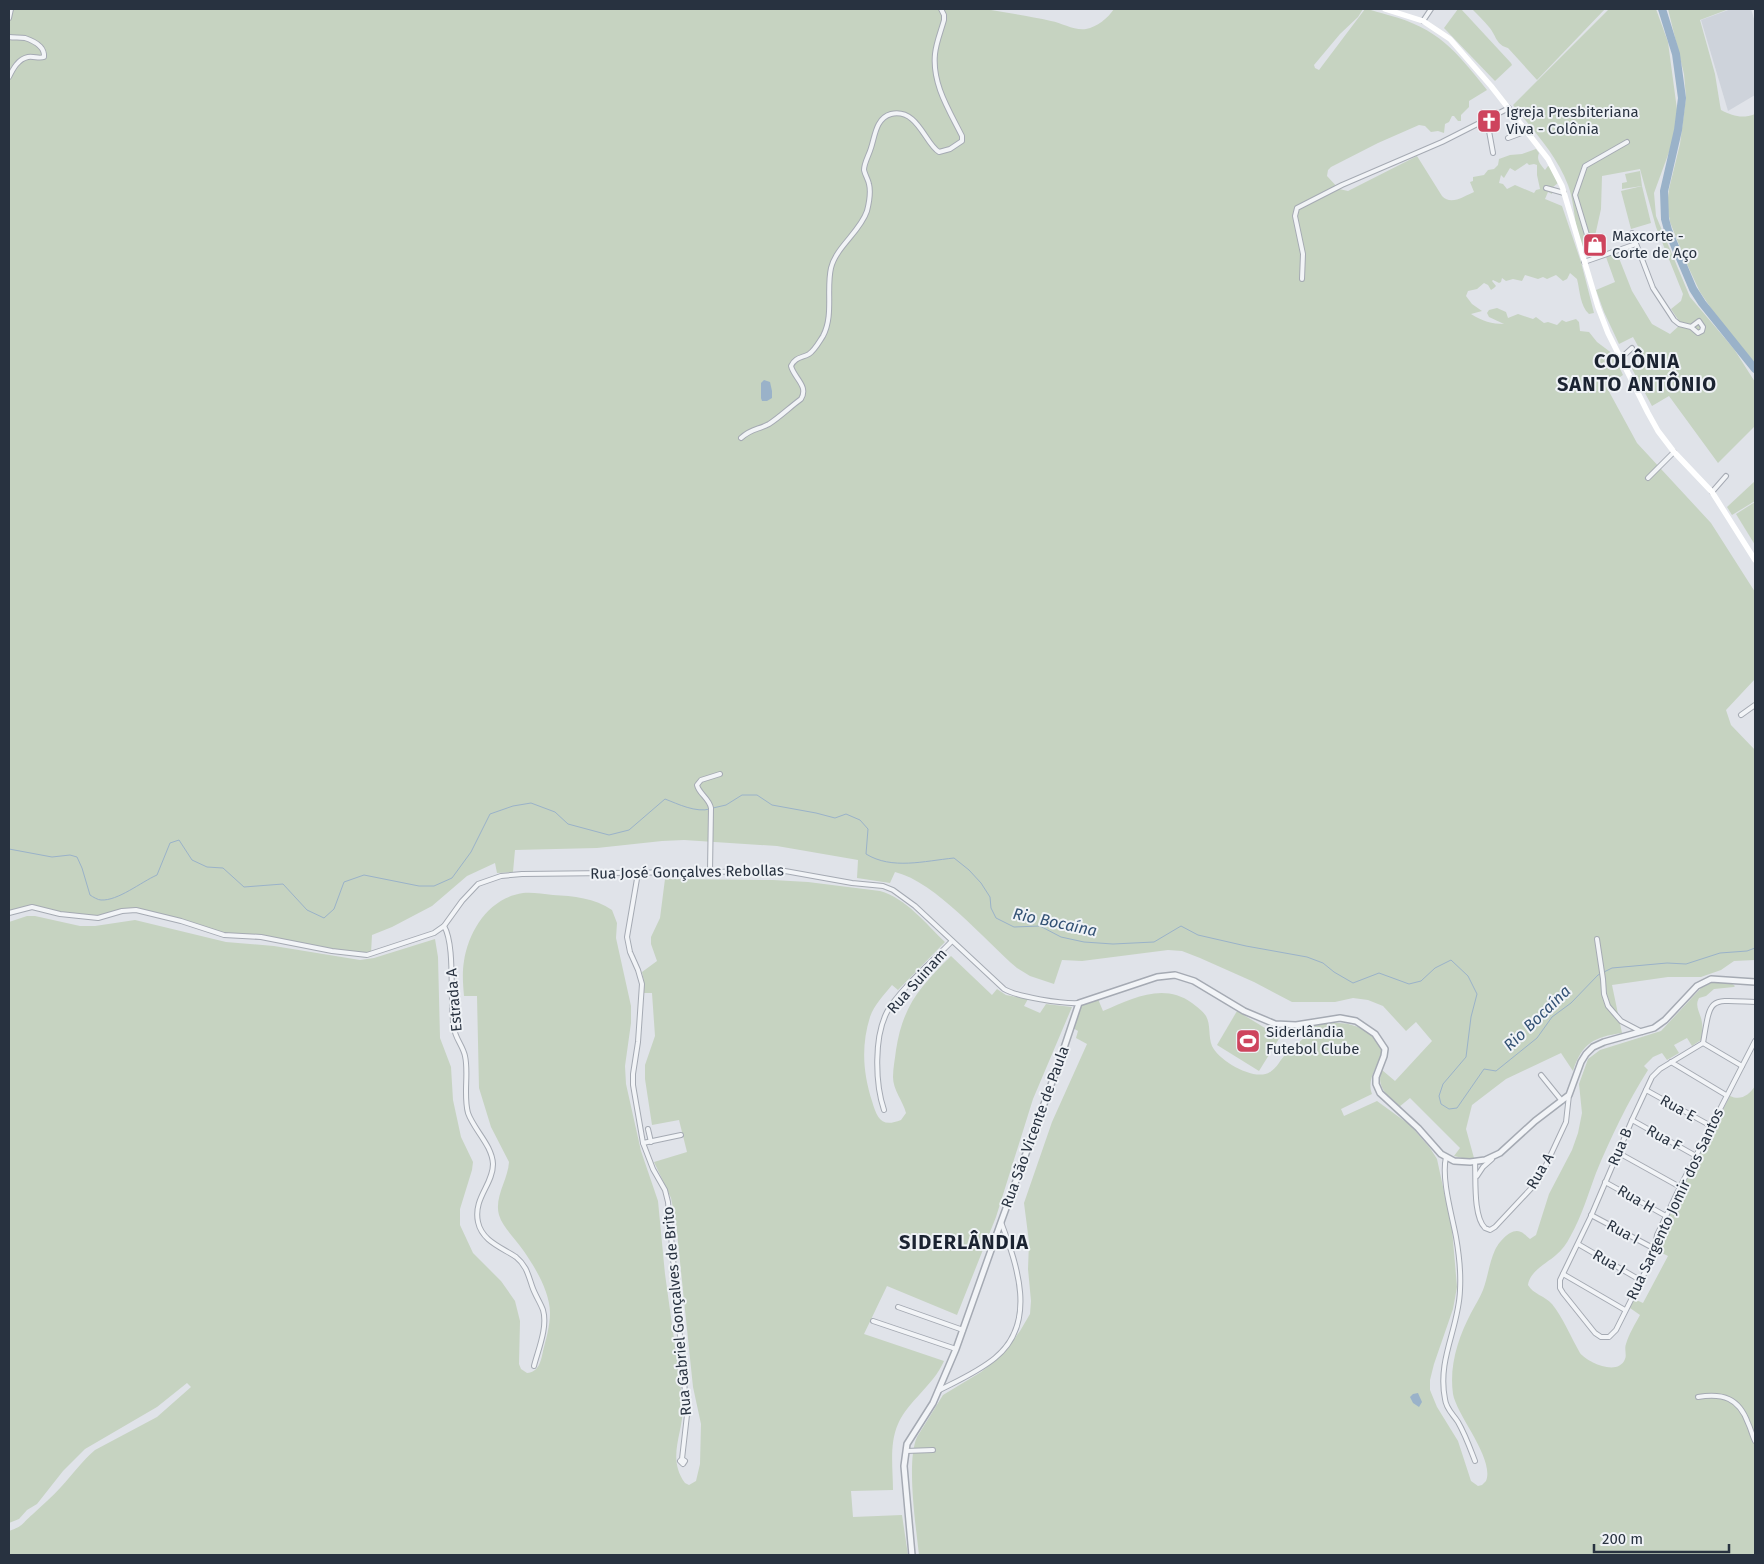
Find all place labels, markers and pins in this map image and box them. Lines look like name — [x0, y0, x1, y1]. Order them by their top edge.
place label: Igreja Presbiteriana Viva - Colônia — [1506, 103, 1639, 138]
church icon: Igreja Presbiteriana Viva - Colônia — [1476, 108, 1502, 134]
place label: Maxcorte - Corte de Aço — [1612, 227, 1697, 262]
shop icon: Maxcorte - Corte de Aço — [1582, 232, 1608, 258]
place label: Siderlândia Futebol Clube — [1266, 1023, 1359, 1058]
sports icon: Siderlândia Futebol Clube — [1235, 1028, 1261, 1054]

